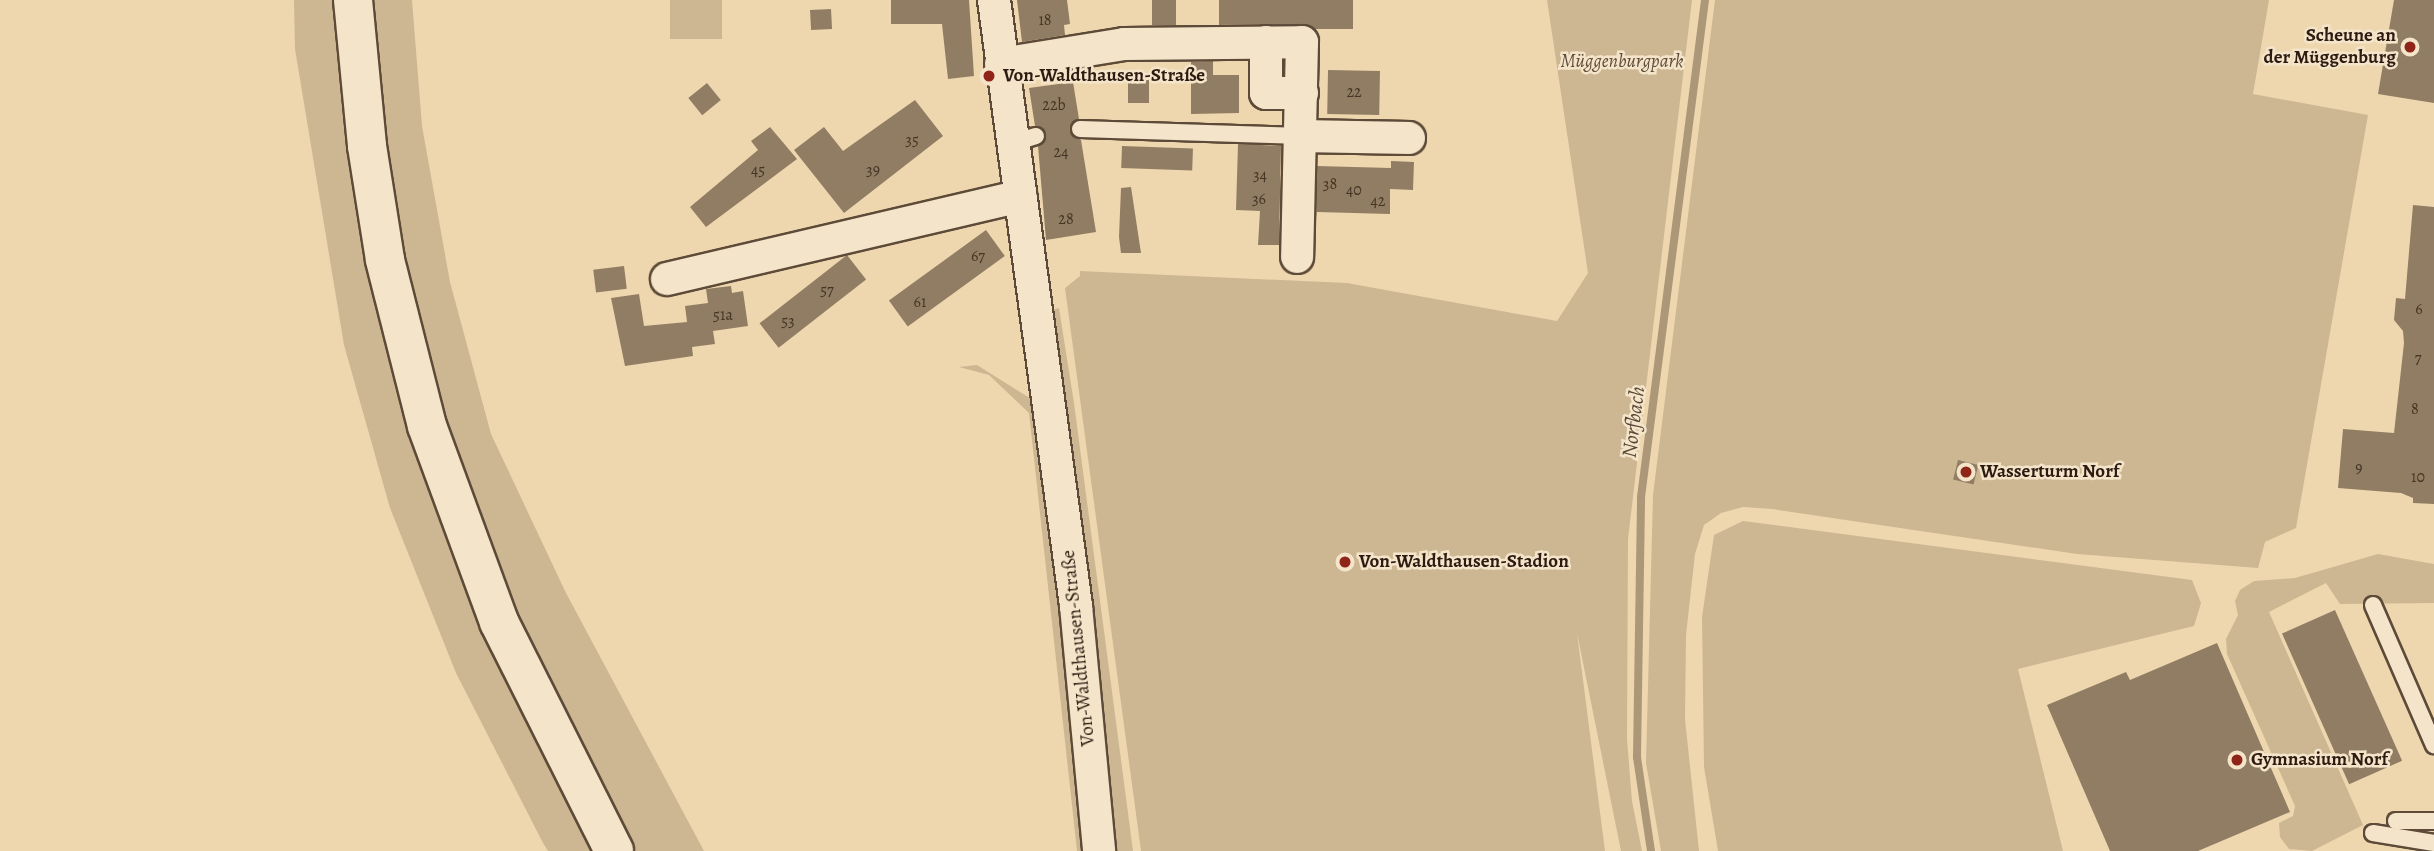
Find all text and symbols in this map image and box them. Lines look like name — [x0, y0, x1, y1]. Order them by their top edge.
house number: 18 — [1038, 10, 1052, 30]
place label: Scheune an der Müggenburg — [2263, 25, 2396, 69]
marker: Scheune an der Müggenburg — [2402, 39, 2418, 55]
park label: Müggenburgpark — [1561, 51, 1683, 73]
place label: Von-Waldthausen-Straße — [1003, 65, 1205, 87]
marker: Von-Waldthausen-Straße — [981, 68, 997, 84]
house number: 22 — [1346, 82, 1362, 102]
house number: 22b — [1042, 95, 1066, 115]
house number: 35 — [905, 130, 919, 150]
house number: 24 — [1054, 142, 1068, 162]
house number: 45 — [751, 160, 765, 180]
house number: 39 — [866, 160, 880, 180]
house number: 34 — [1253, 165, 1267, 185]
house number: 38 — [1323, 174, 1337, 194]
house number: 40 — [1346, 180, 1362, 200]
house number: 36 — [1252, 189, 1266, 209]
house number: 42 — [1371, 191, 1385, 211]
house number: 28 — [1058, 209, 1074, 229]
house number: 67 — [971, 246, 985, 266]
house number: 57 — [820, 280, 834, 300]
house number: 61 — [914, 292, 926, 312]
house number: 6 — [2415, 299, 2423, 319]
house number: 51a — [713, 305, 733, 325]
house number: 53 — [781, 311, 795, 331]
house number: 7 — [2415, 348, 2421, 368]
water label: Norfbach — [1616, 385, 1650, 459]
house number: 8 — [2411, 399, 2419, 419]
house number: 9 — [2355, 458, 2363, 478]
place label: Wasserturm Norf — [1980, 461, 2119, 483]
marker: Wasserturm Norf — [1958, 464, 1974, 480]
house number: 10 — [2411, 467, 2425, 487]
street label: Von-Waldthausen-Straße — [1057, 549, 1101, 747]
place label: Von-Waldthausen-Stadion — [1359, 551, 1569, 573]
marker: Von-Waldthausen-Stadion — [1337, 554, 1353, 570]
place label: Gymnasium Norf — [2251, 749, 2388, 771]
marker: Gymnasium Norf — [2229, 752, 2245, 768]

